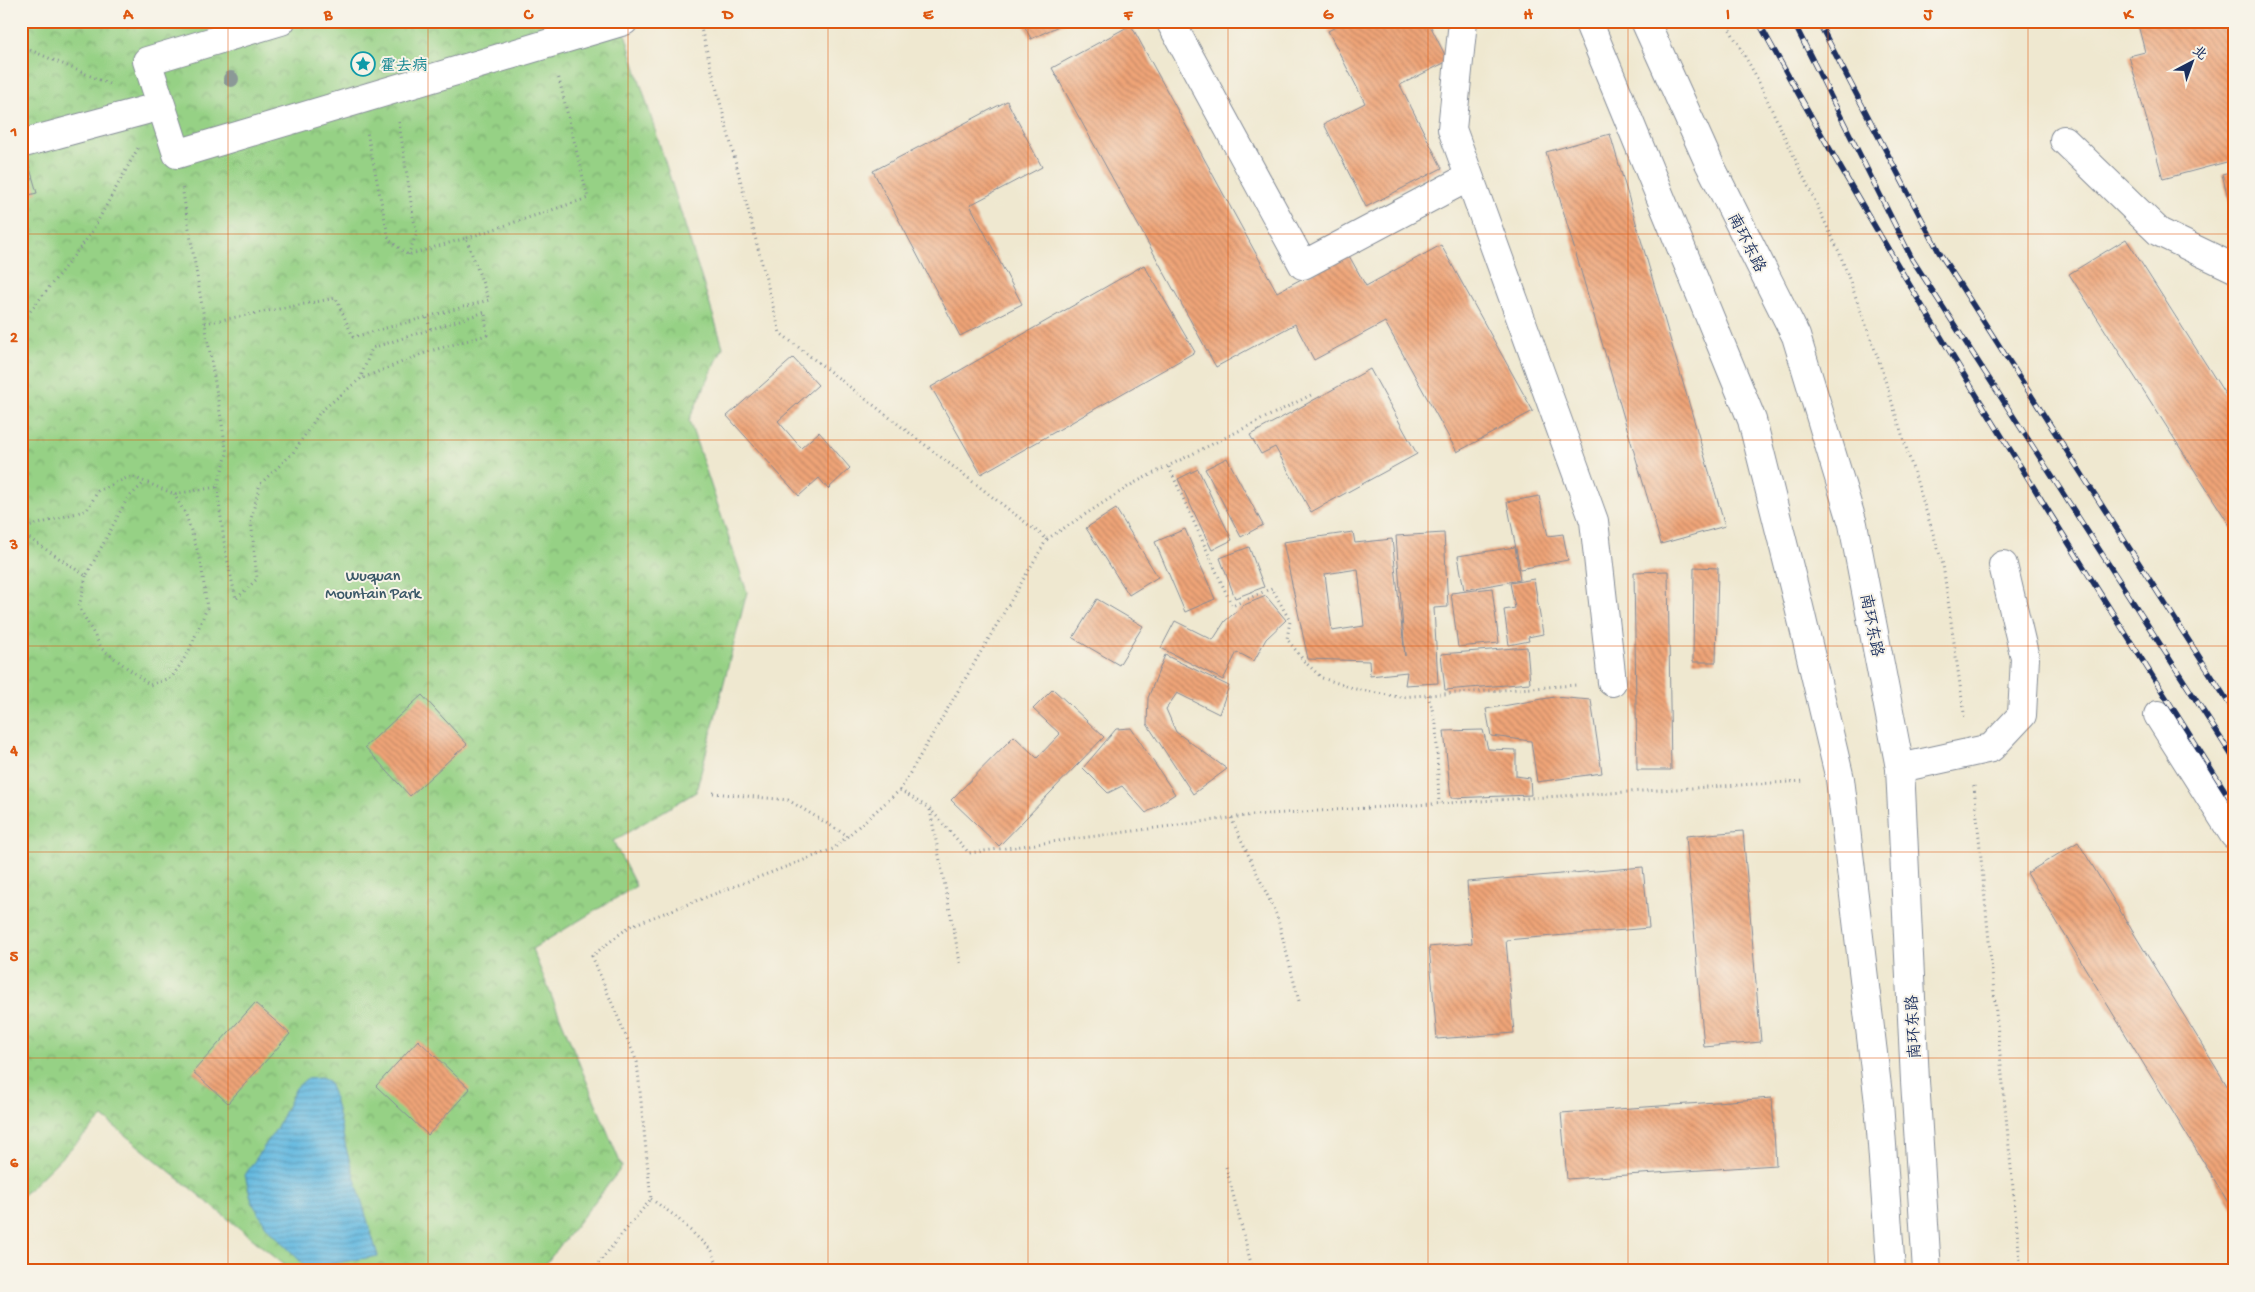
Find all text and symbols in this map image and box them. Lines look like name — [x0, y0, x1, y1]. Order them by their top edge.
text: A — [122, 7, 134, 26]
text: B — [323, 7, 333, 26]
text: C — [523, 7, 534, 26]
text: D — [721, 7, 734, 26]
text: E — [923, 7, 934, 26]
text: F — [1123, 7, 1134, 26]
text: G — [1323, 7, 1334, 26]
text: H — [1523, 7, 1533, 26]
text: I — [1726, 7, 1730, 26]
text: J — [1923, 7, 1934, 26]
text: K — [2123, 7, 2135, 26]
north arrow — [2168, 38, 2218, 88]
text: 北 — [2188, 43, 2210, 65]
place icon: 霍去病 — [350, 51, 376, 77]
place label: 霍去病 — [380, 56, 428, 77]
text: 1 — [10, 124, 17, 143]
street label: 南环东路 — [1722, 210, 1770, 276]
text: 2 — [10, 330, 18, 349]
text: 3 — [9, 537, 18, 556]
park label: Wuquan Mountain Park — [325, 568, 423, 605]
street label: 南环东路 — [1854, 592, 1887, 659]
text: 4 — [9, 743, 18, 762]
text: 5 — [10, 949, 19, 968]
street label: 南环东路 — [1902, 994, 1927, 1059]
text: 6 — [10, 1155, 19, 1174]

